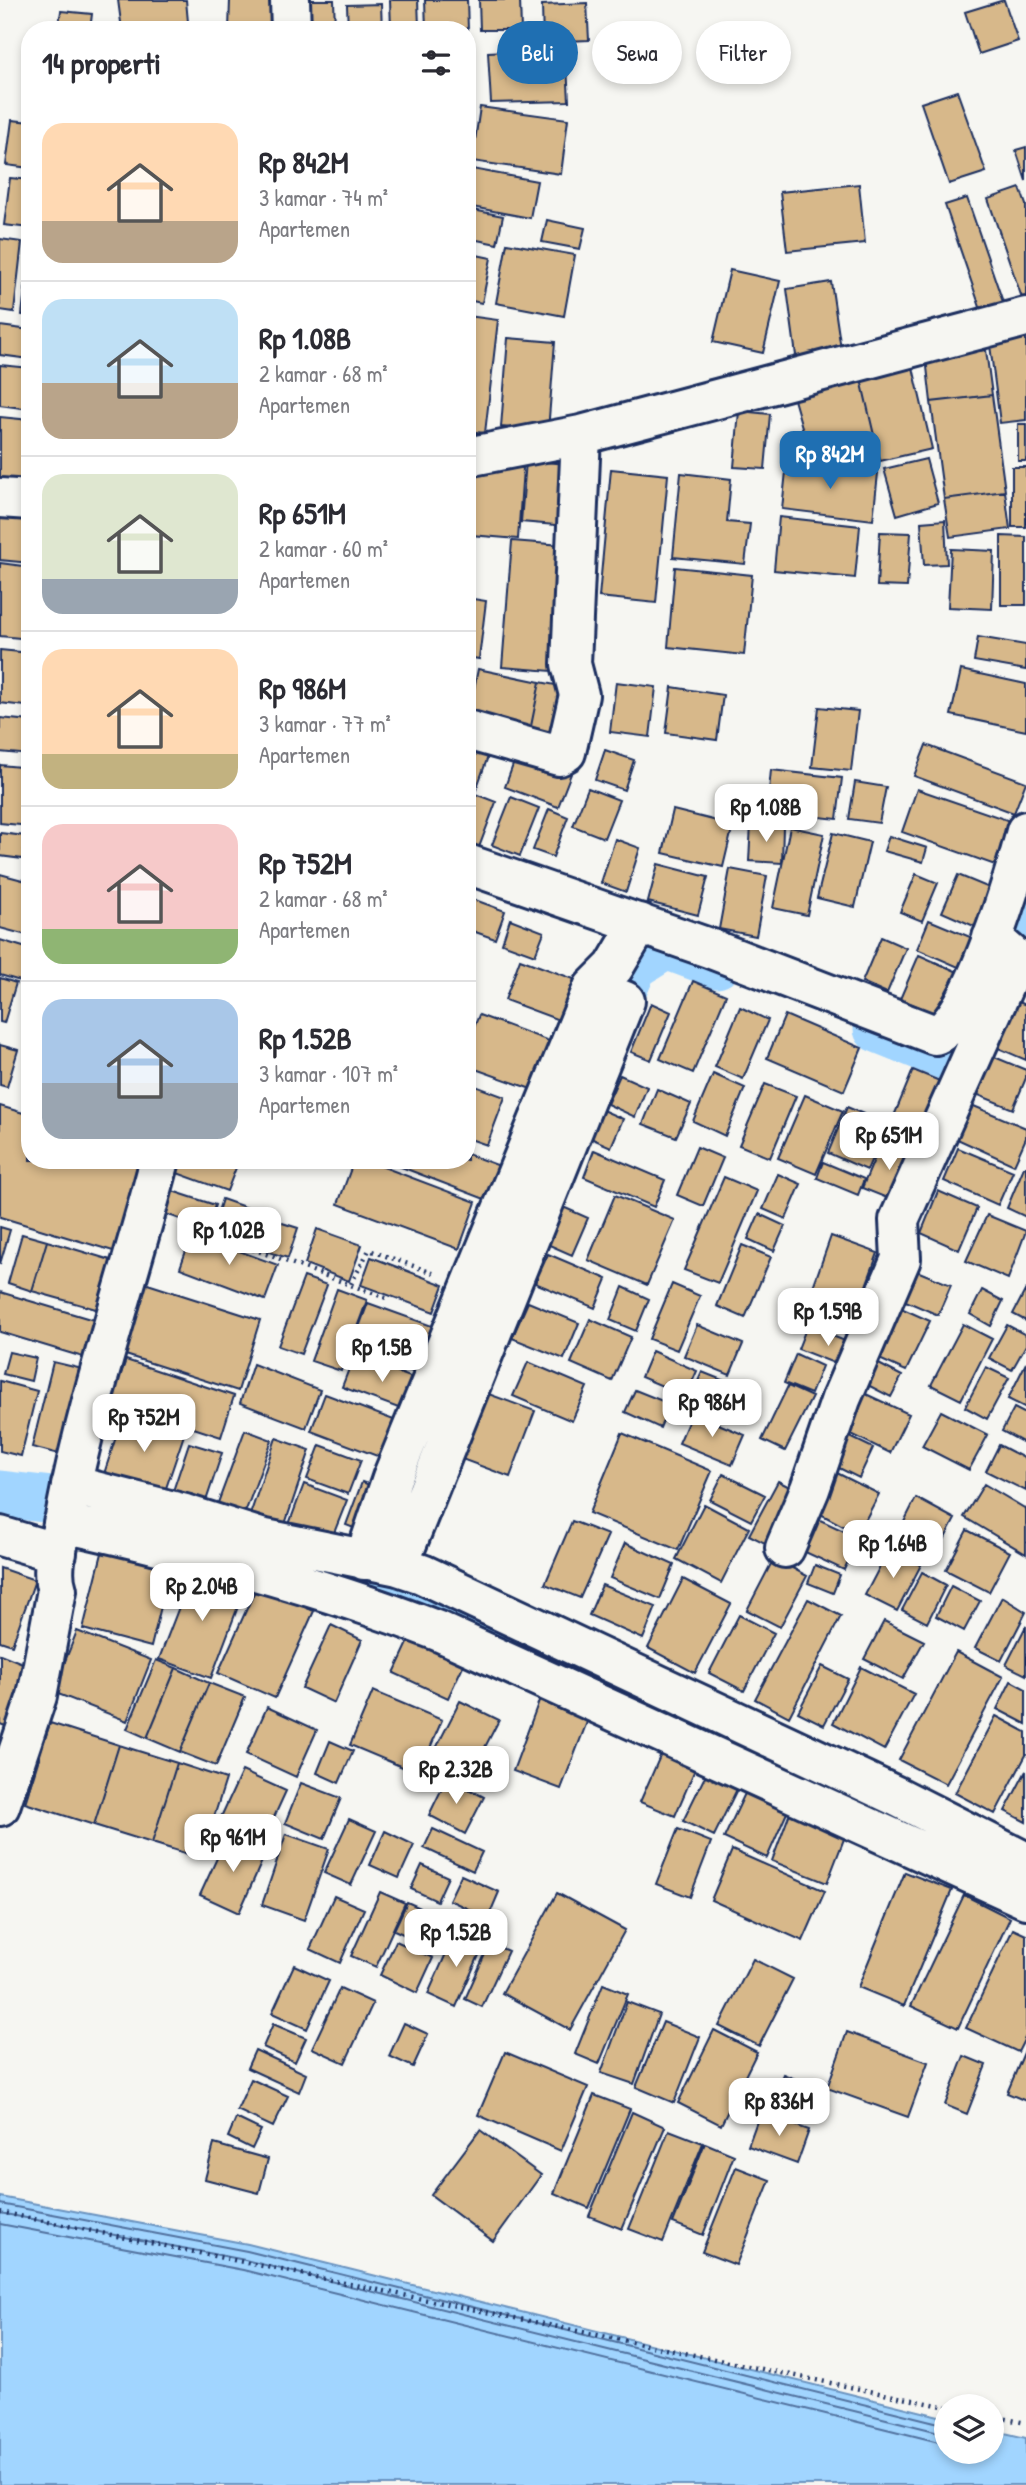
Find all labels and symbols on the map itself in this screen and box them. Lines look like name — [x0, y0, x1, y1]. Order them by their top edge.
pin: Rp 842M — [765, 432, 895, 491]
pin: Rp 1.08B — [694, 784, 838, 844]
pin: Rp 651M — [824, 1112, 954, 1172]
pin: Rp 1.02B — [157, 1208, 301, 1267]
pin: Rp 1.59B — [756, 1288, 900, 1348]
pin: Rp 1.5B — [317, 1324, 447, 1384]
pin: Rp 986M — [647, 1380, 777, 1439]
pin: Rp 752M — [79, 1394, 209, 1454]
pin: Rp 1.64B — [821, 1520, 965, 1580]
pin: Rp 2.04B — [130, 1564, 274, 1623]
pin: Rp 2.32B — [384, 1746, 528, 1806]
pin: Rp 961M — [168, 1814, 298, 1874]
pin: Rp 1.52B — [384, 1910, 528, 1969]
pin: Rp 836M — [714, 2078, 844, 2138]

